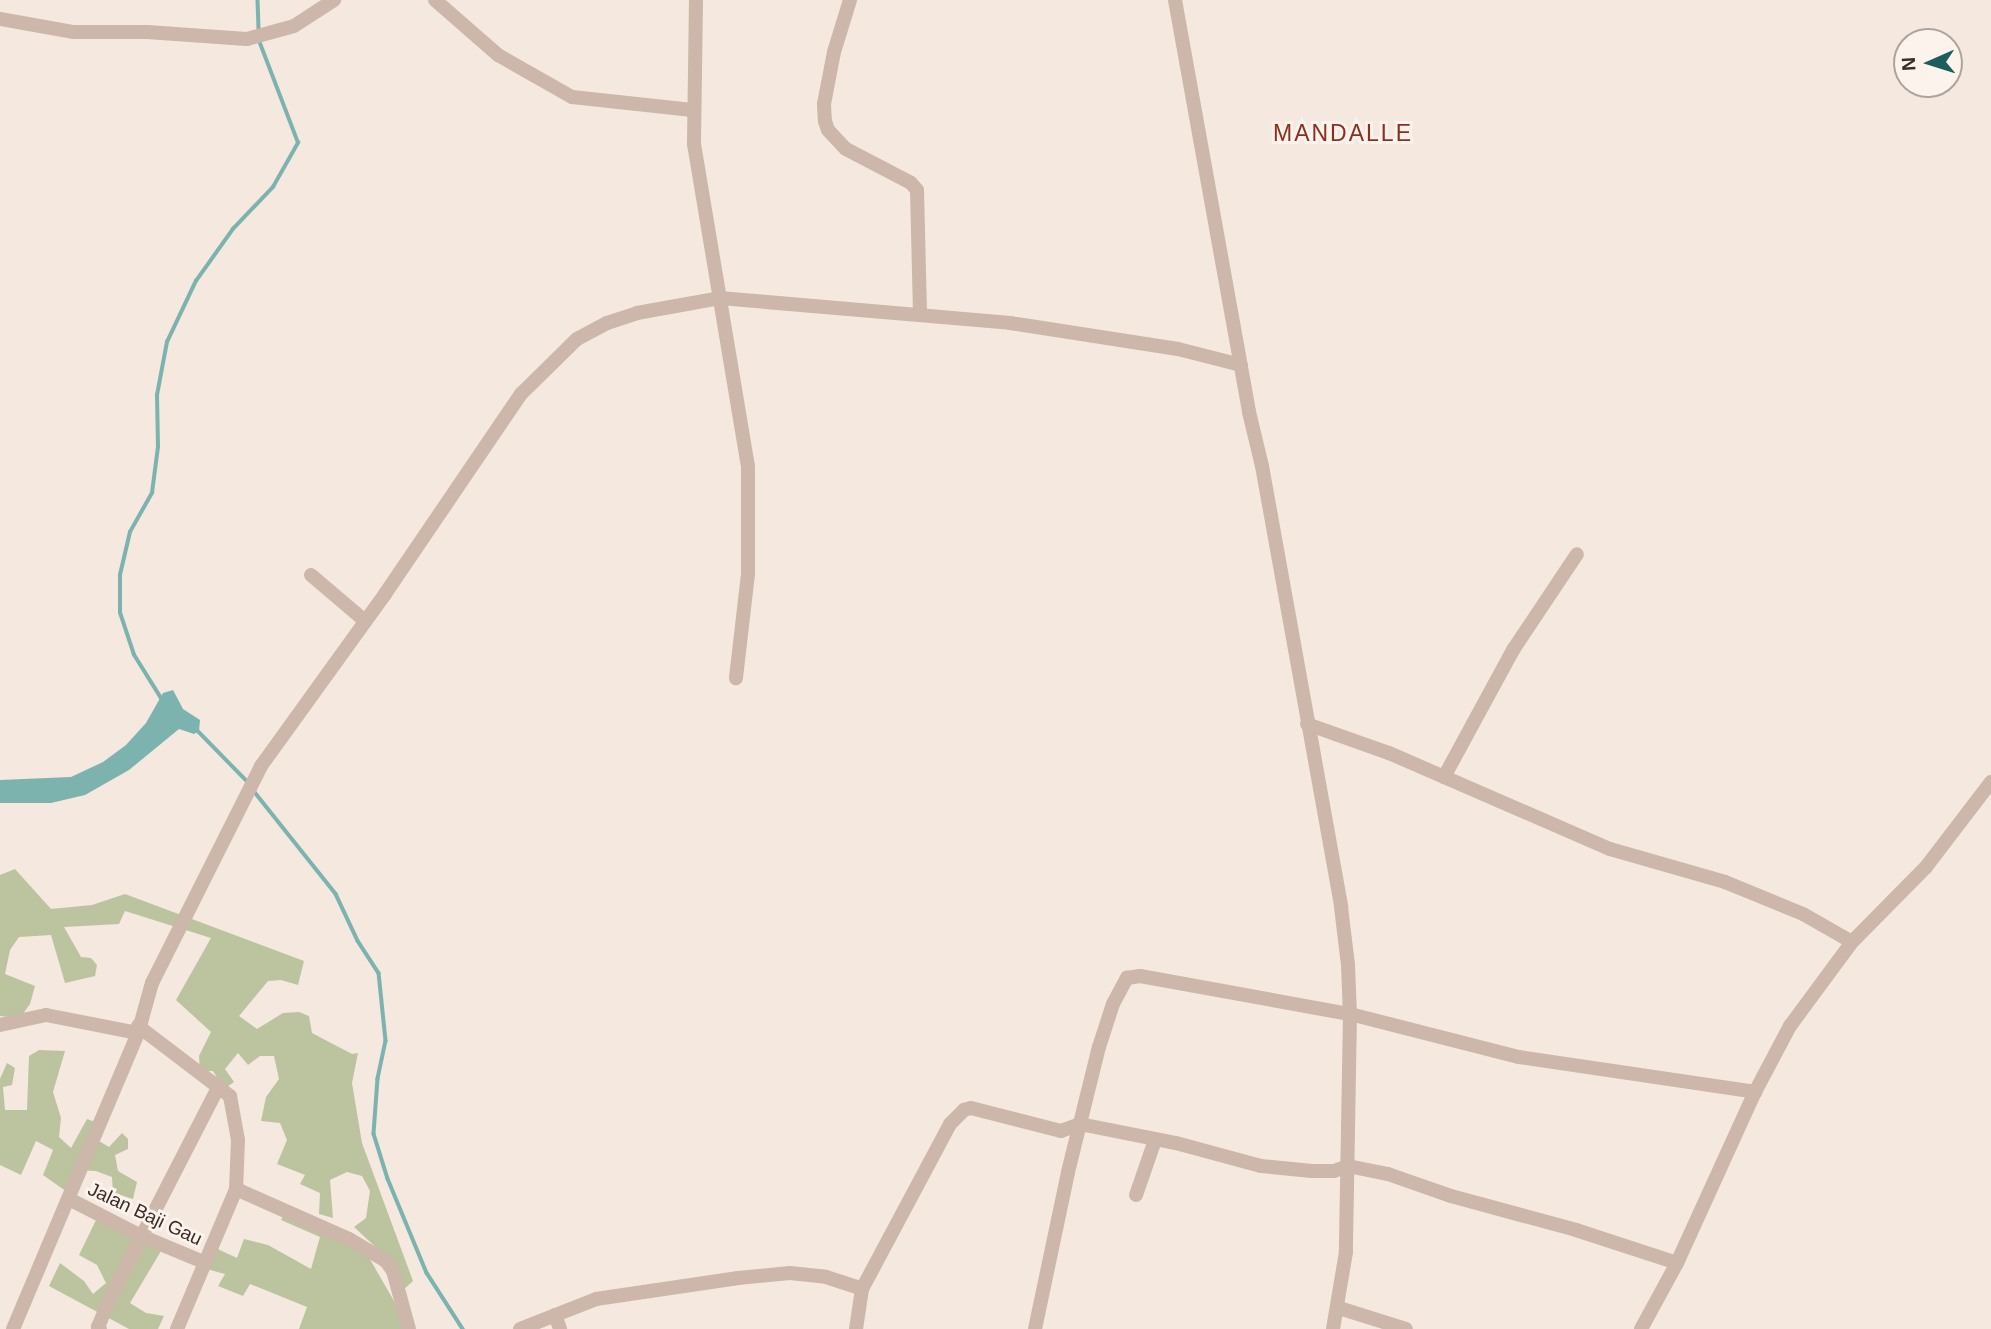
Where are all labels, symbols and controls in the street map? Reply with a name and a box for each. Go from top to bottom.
north arrow [1893,28,1963,98]
text: N [1898,57,1919,71]
district label: MANDALLE [1274,119,1412,147]
street label: Jalan Baji Gau [84,1178,206,1250]

